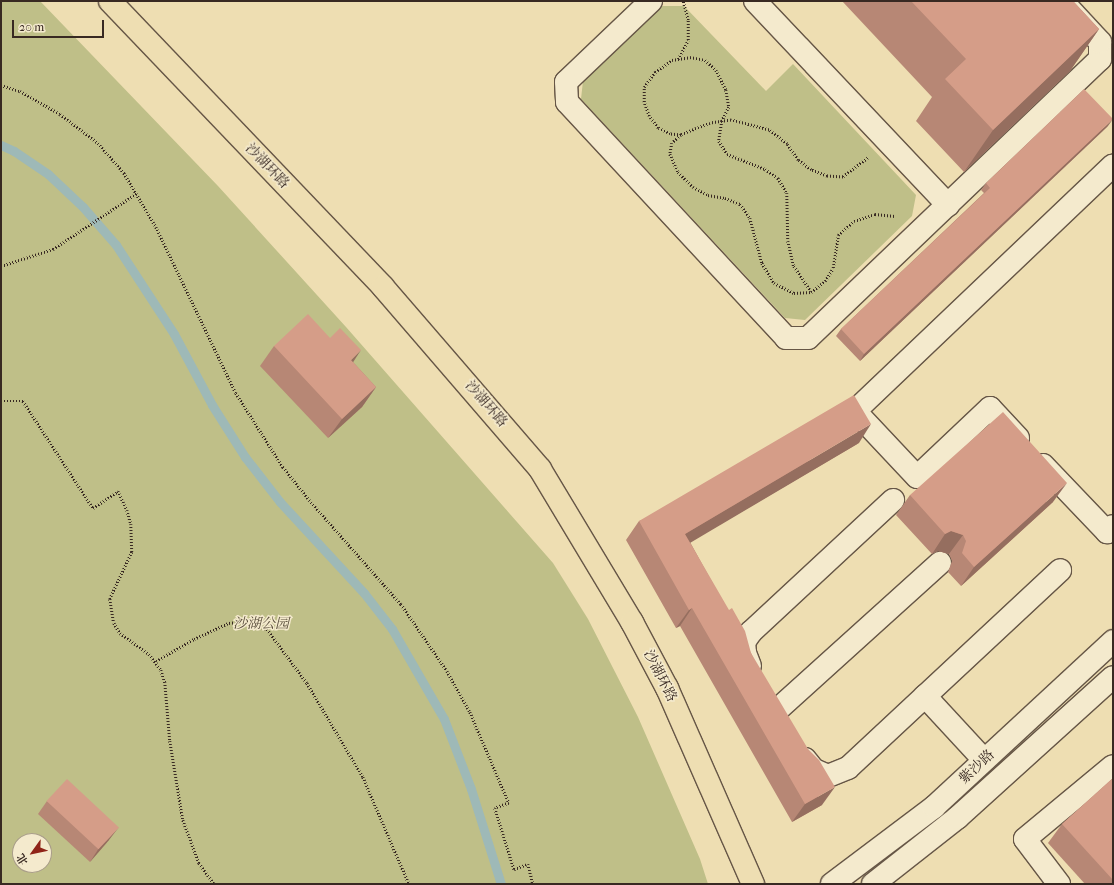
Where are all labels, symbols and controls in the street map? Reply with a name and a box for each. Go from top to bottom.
scale bar [14,12,106,38]
text: 20 m [19,20,44,34]
street label: 沙湖环路 [242,140,292,192]
street label: 沙湖环路 [461,377,511,431]
park label: 沙湖公园 [233,616,289,632]
street label: 沙湖环路 [640,647,680,705]
street label: 紫沙路 [956,747,998,787]
north arrow [12,833,52,873]
text: 北 [14,851,31,867]

